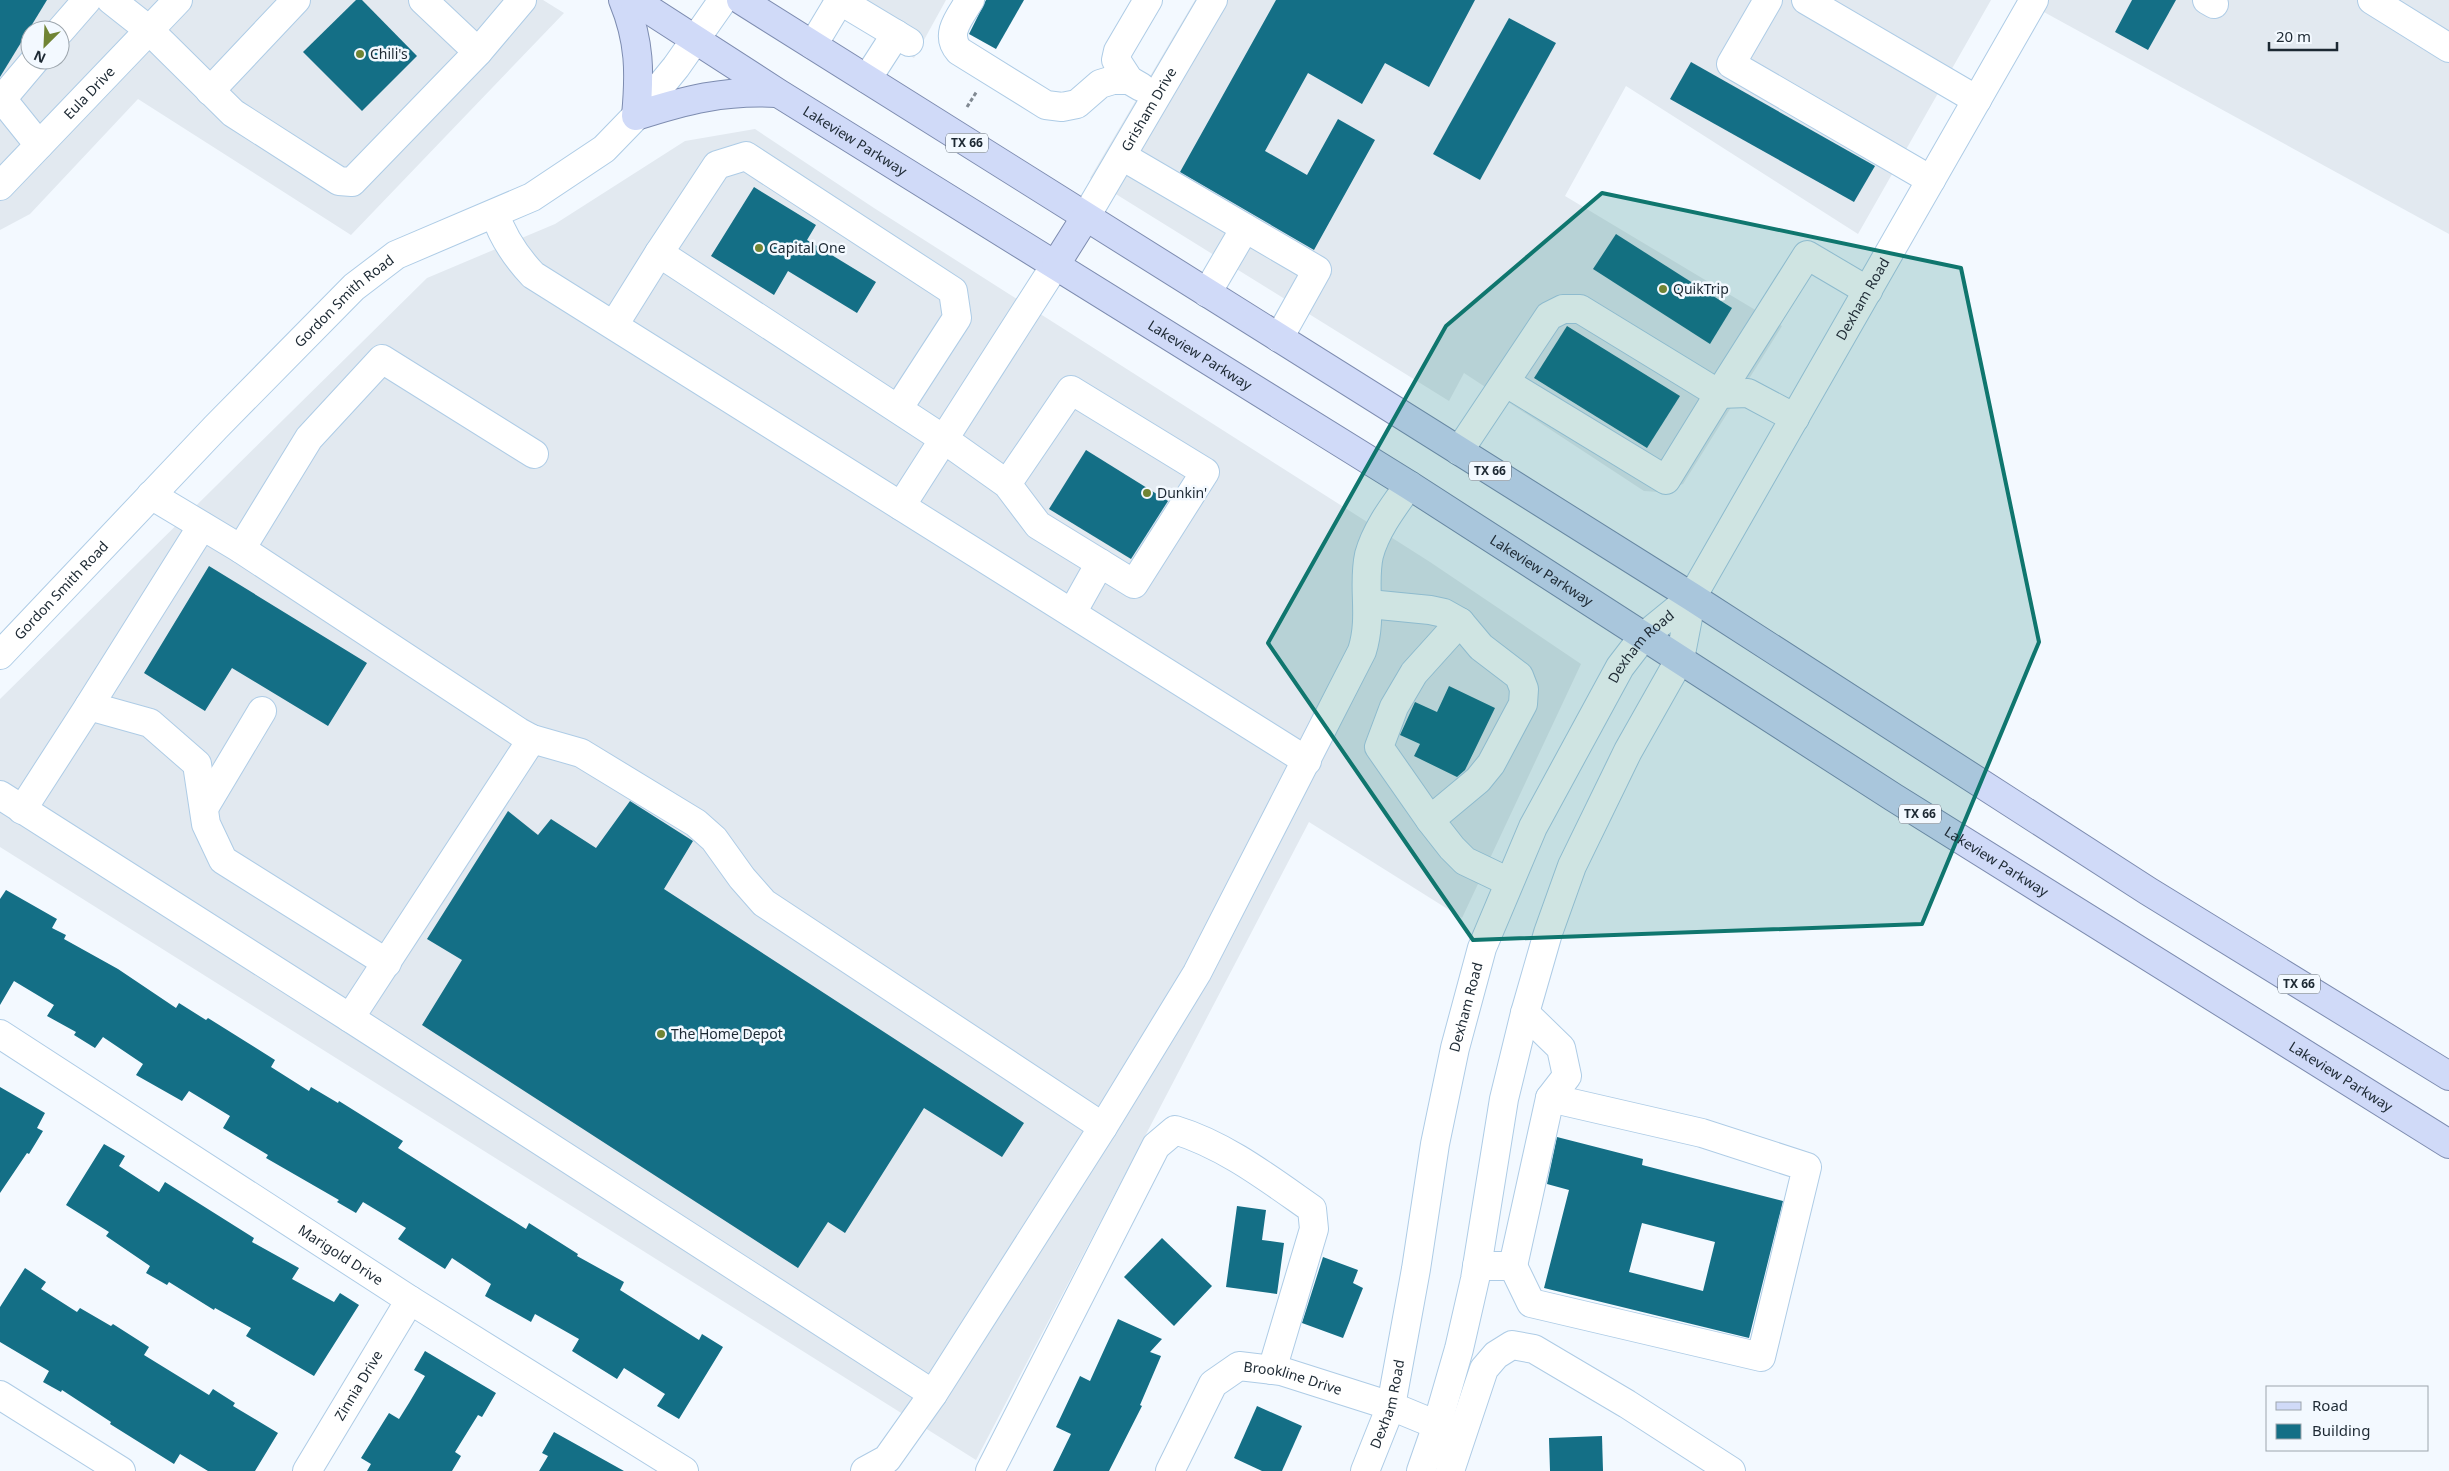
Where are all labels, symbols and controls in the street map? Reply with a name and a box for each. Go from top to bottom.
north arrow [20,20,70,70]
scale bar [2269,20,2336,52]
text: 20 m [2276,26,2311,46]
place label: Chili's [370,44,408,63]
text: N [30,46,49,68]
marker: Chili's [354,48,366,60]
street label: Eula Drive [59,62,119,123]
street label: Grisham Drive [1116,64,1180,155]
street label: Lakeview Parkway [800,101,911,180]
road number: TX 66 [946,134,988,152]
place label: Capital One [769,238,846,257]
marker: Capital One [753,242,765,254]
street label: Gordon Smith Road [290,250,398,351]
street label: Dexham Road [1831,254,1893,344]
place label: QuikTrip [1673,279,1729,298]
marker: QuikTrip [1657,283,1669,295]
street label: Lakeview Parkway [1145,315,1256,395]
road number: TX 66 [1469,462,1511,481]
place label: Dunkin' [1157,483,1207,502]
marker: Dunkin' [1141,487,1153,499]
street label: Lakeview Parkway [1487,530,1598,611]
street label: Gordon Smith Road [10,537,112,643]
street label: Dexham Road [1603,606,1678,686]
road number: TX 66 [1899,804,1941,824]
street label: Lakeview Parkway [1941,822,2053,901]
street label: Dexham Road [1444,960,1487,1054]
road number: TX 66 [2278,974,2320,994]
place label: The Home Depot [671,1024,783,1043]
marker: The Home Depot [655,1028,667,1040]
street label: Lakeview Parkway [2286,1037,2397,1116]
street label: Marigold Drive [295,1220,387,1289]
street label: Zinnia Drive [330,1346,387,1424]
street label: Brookline Drive [1243,1357,1345,1399]
street label: Dexham Road [1365,1358,1408,1451]
legend [2266,1386,2429,1451]
text: Road [2312,1395,2348,1415]
text: Building [2312,1420,2370,1440]

